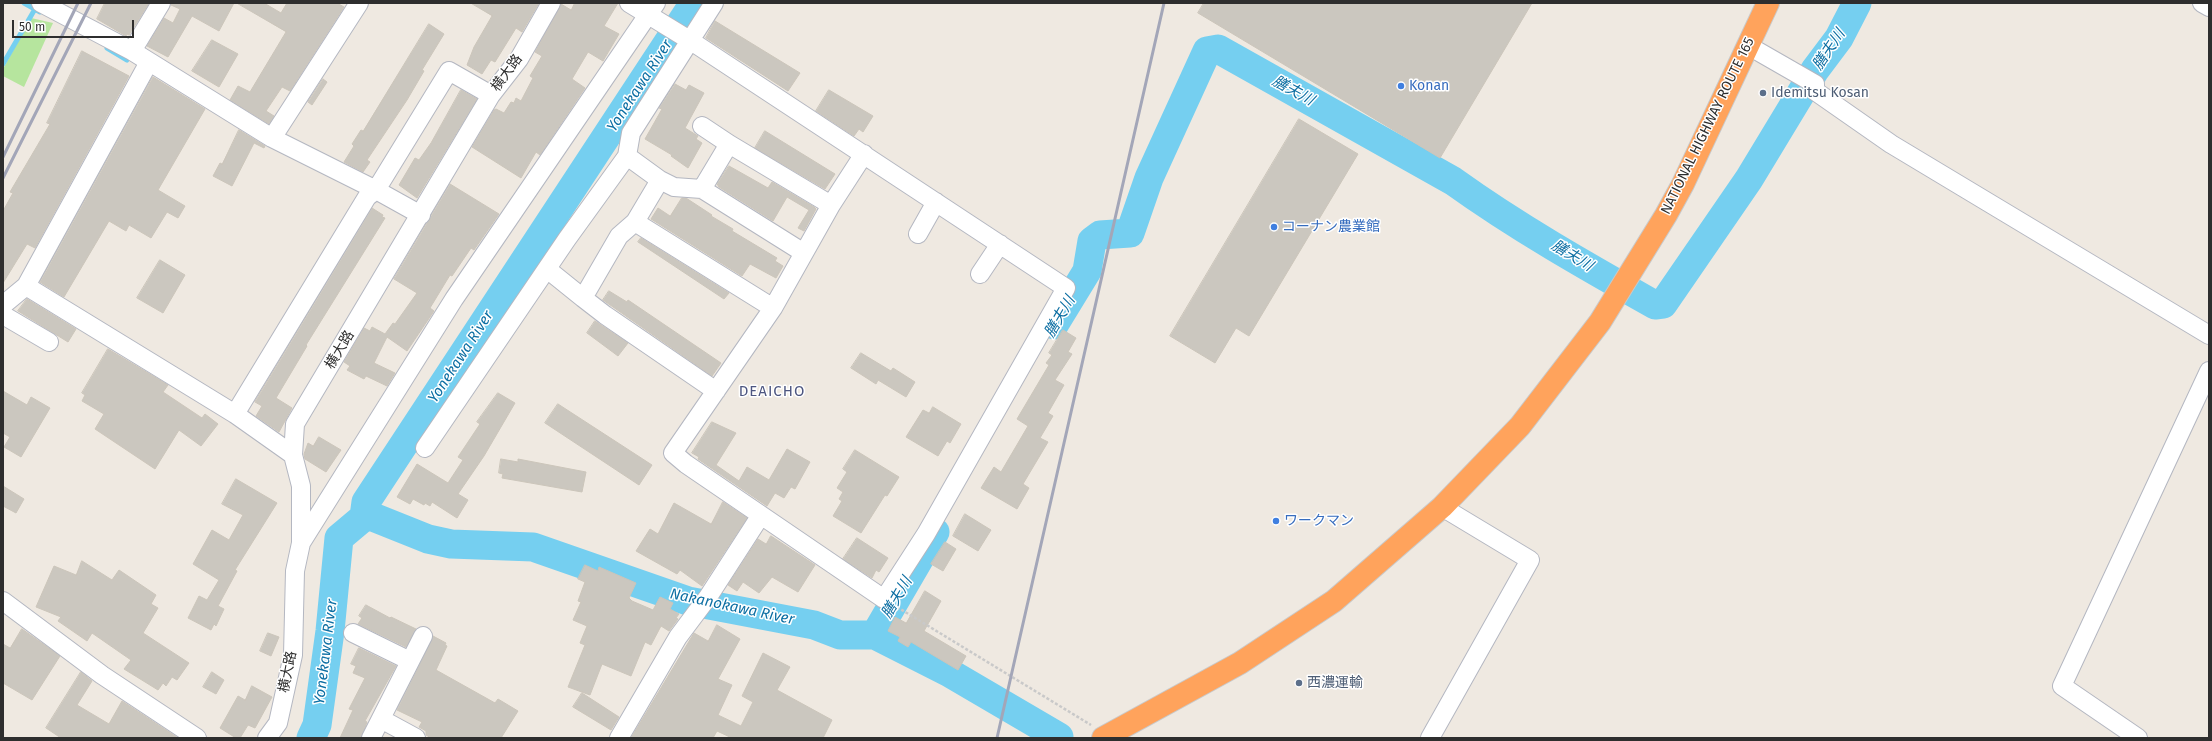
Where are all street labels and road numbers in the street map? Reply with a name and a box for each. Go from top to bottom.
street label: NATIONAL HIGHWAY ROUTE 165 [1658,35,1758,217]
street label: 横大路 [488,51,526,95]
street label: 横大路 [322,328,358,372]
street label: 横大路 [276,650,300,694]

